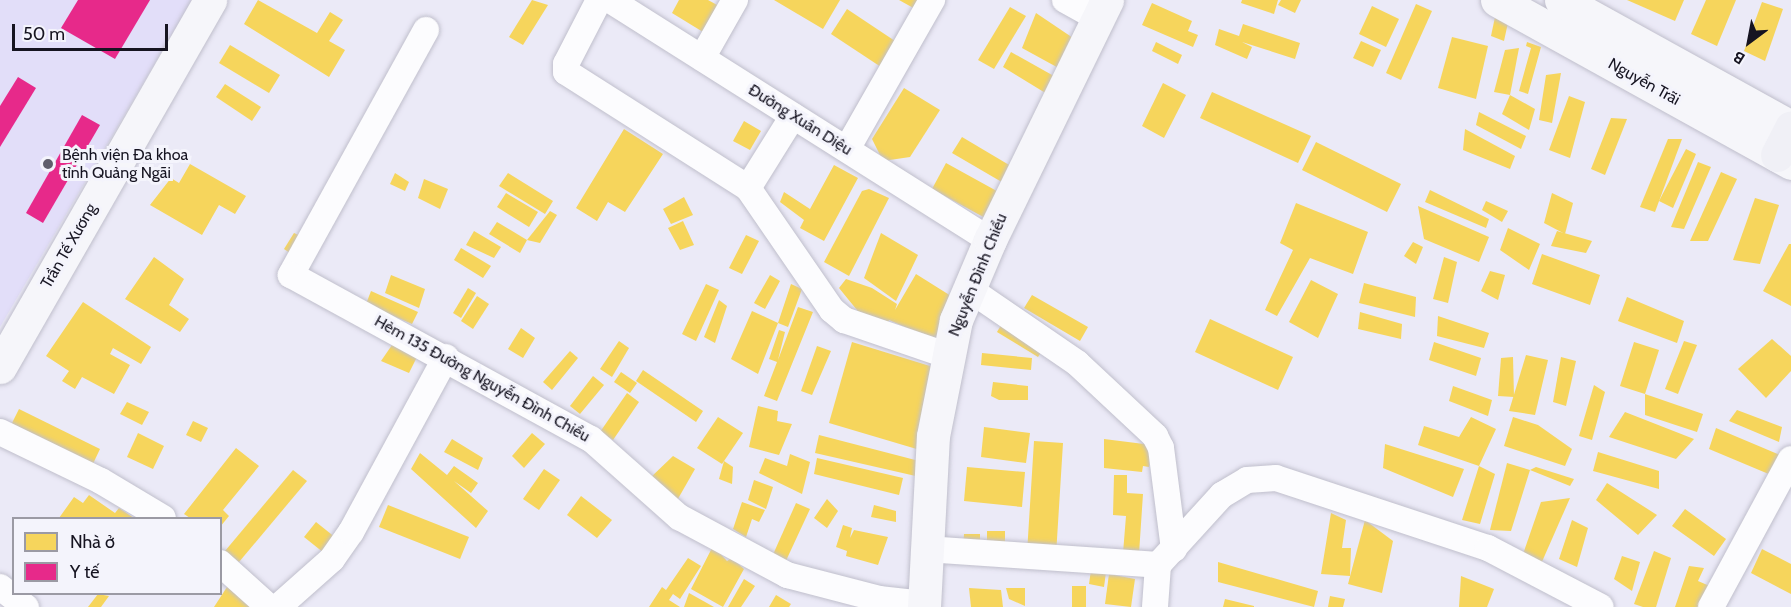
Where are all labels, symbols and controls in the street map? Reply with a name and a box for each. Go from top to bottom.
scale bar [15,12,171,50]
north arrow [1719,12,1779,72]
text: 50 m [23,23,65,45]
text: B [1730,47,1748,68]
street label: Nguyễn Trãi [1605,54,1683,110]
street label: Đường Xuân Diệu [745,80,855,160]
place label: Bệnh viện Đa khoa tỉnh Quảng Ngãi [62,145,188,183]
marker: Bệnh viện Đa khoa tỉnh Quảng Ngãi [39,155,57,173]
street label: Trần Tế Xương [37,200,101,292]
street label: Nguyễn Đình Chiểu [945,211,1011,339]
street label: Hẻm 135 Đường Nguyễn Đình Chiểu [371,312,593,446]
legend [12,517,222,595]
text: Nhà ở [70,531,115,553]
text: Y tế [70,561,99,583]

